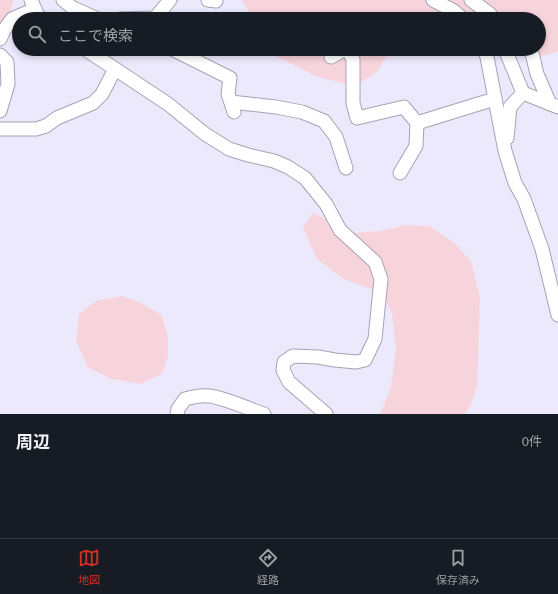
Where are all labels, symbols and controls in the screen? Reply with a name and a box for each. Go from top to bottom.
search box [12,12,546,56]
icon: search [26,23,48,45]
text: ここで検索 [58,27,133,45]
text: 周辺 [16,432,50,452]
text: 0件 [522,434,542,449]
tab: 地図 [78,547,100,587]
tab: 経路 [257,547,279,587]
tab: 保存済み [436,547,480,587]

